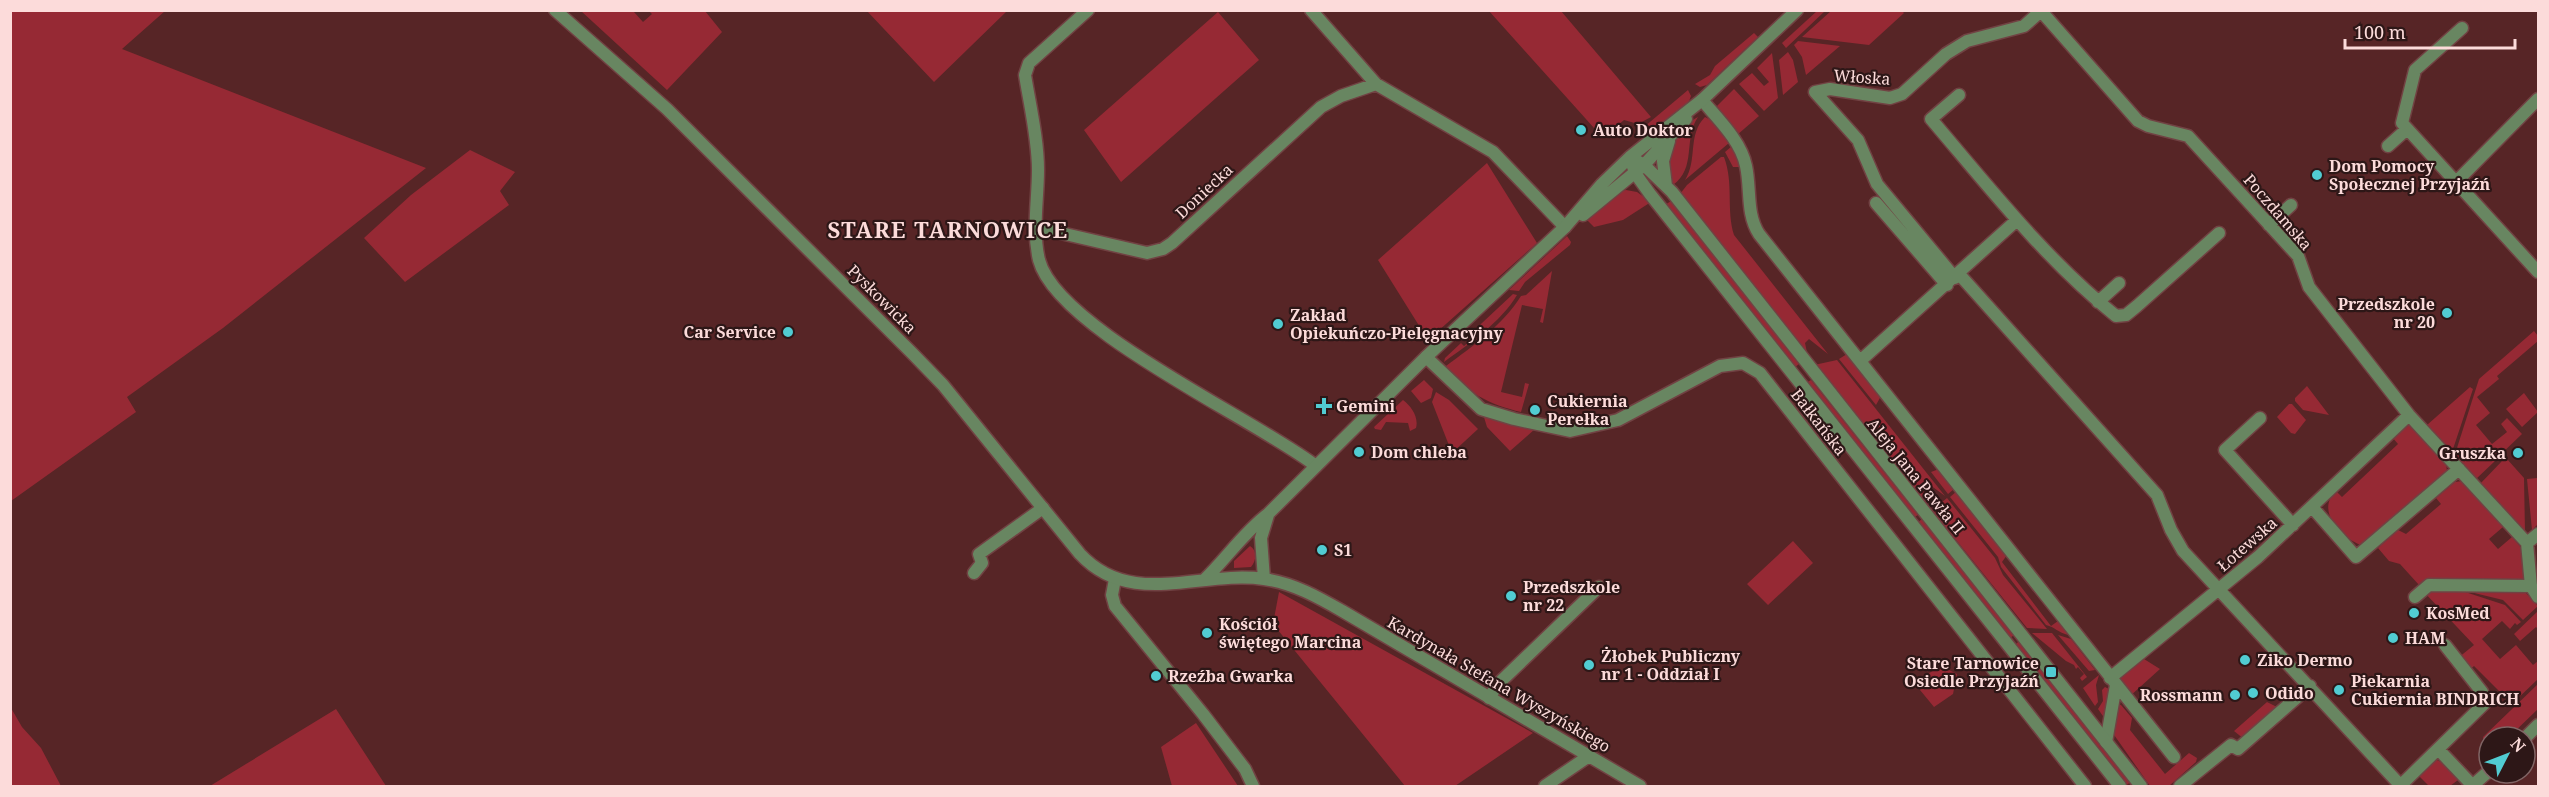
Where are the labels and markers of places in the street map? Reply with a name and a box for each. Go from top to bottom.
place label: Auto Doktor [1593,119,1693,141]
marker: Auto Doktor [1574,123,1588,137]
place label: Dom Pomocy Społecznej Przyjaźń [2329,155,2490,195]
marker: Dom Pomocy Społecznej Przyjaźń [2310,168,2324,182]
place label: Przedszkole nr 20 [2338,293,2435,333]
place label: Zakład Opiekuńczo-Pielęgnacyjny [1290,304,1503,344]
marker: Przedszkole nr 20 [2440,306,2454,320]
marker: Zakład Opiekuńczo-Pielęgnacyjny [1271,317,1285,331]
place label: Car Service [683,321,776,343]
marker: Car Service [781,325,795,339]
place label: Cukiernia Perełka [1547,390,1628,430]
place label: Gemini [1336,395,1396,417]
marker: Gemini [1317,399,1331,413]
marker: Cukiernia Perełka [1528,403,1542,417]
place label: Dom chleba [1371,441,1467,463]
place label: Gruszka [2439,442,2506,464]
marker: Dom chleba [1352,445,1366,459]
marker: Gruszka [2511,446,2525,460]
place label: S1 [1334,539,1352,561]
marker: S1 [1315,543,1329,557]
place label: Przedszkole nr 22 [1523,576,1620,616]
marker: Przedszkole nr 22 [1504,589,1518,603]
place label: KosMed [2426,602,2490,624]
marker: KosMed [2407,606,2421,620]
place label: Kościół świętego Marcina [1219,613,1362,653]
marker: Kościół świętego Marcina [1200,626,1214,640]
place label: HAM [2405,627,2445,649]
marker: HAM [2386,631,2400,645]
place label: Żłobek Publiczny nr 1 - Oddział I [1601,645,1741,685]
place label: Ziko Dermo [2257,649,2353,671]
place label: Stare Tarnowice Osiedle Przyjaźń [1904,652,2039,692]
marker: Ziko Dermo [2238,653,2252,667]
marker: Żłobek Publiczny nr 1 - Oddział I [1582,658,1596,672]
place label: Rzeźba Gwarka [1168,665,1294,687]
marker: Stare Tarnowice Osiedle Przyjaźń [2044,665,2058,679]
marker: Rzeźba Gwarka [1149,669,1163,683]
place label: Piekarnia Cukiernia BINDRICH [2351,670,2519,710]
place label: Odido [2265,682,2314,704]
marker: Piekarnia Cukiernia BINDRICH [2332,683,2346,697]
place label: Rossmann [2140,684,2223,706]
marker: Odido [2246,686,2260,700]
marker: Rossmann [2228,688,2242,702]

